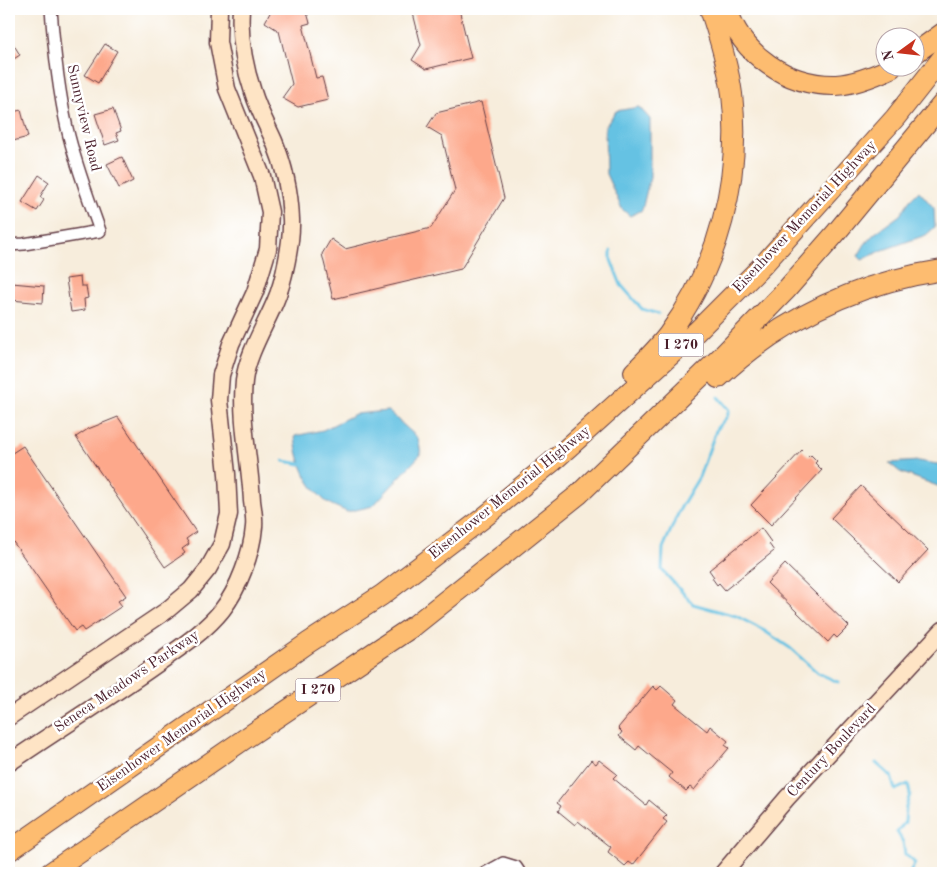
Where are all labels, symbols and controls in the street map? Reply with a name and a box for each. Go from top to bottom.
north arrow [874,28,924,78]
text: N [880,48,897,62]
street label: Sunnyview Road [63,63,103,173]
street label: Eisenhower Memorial Highway [730,138,880,296]
road number: I 270 [658,334,704,356]
street label: Eisenhower Memorial Highway [427,423,593,563]
street label: Seneca Meadows Parkway [52,628,202,736]
street label: Eisenhower Memorial Highway [95,667,269,795]
road number: I 270 [296,678,340,702]
street label: Century Boulevard [785,701,879,801]

